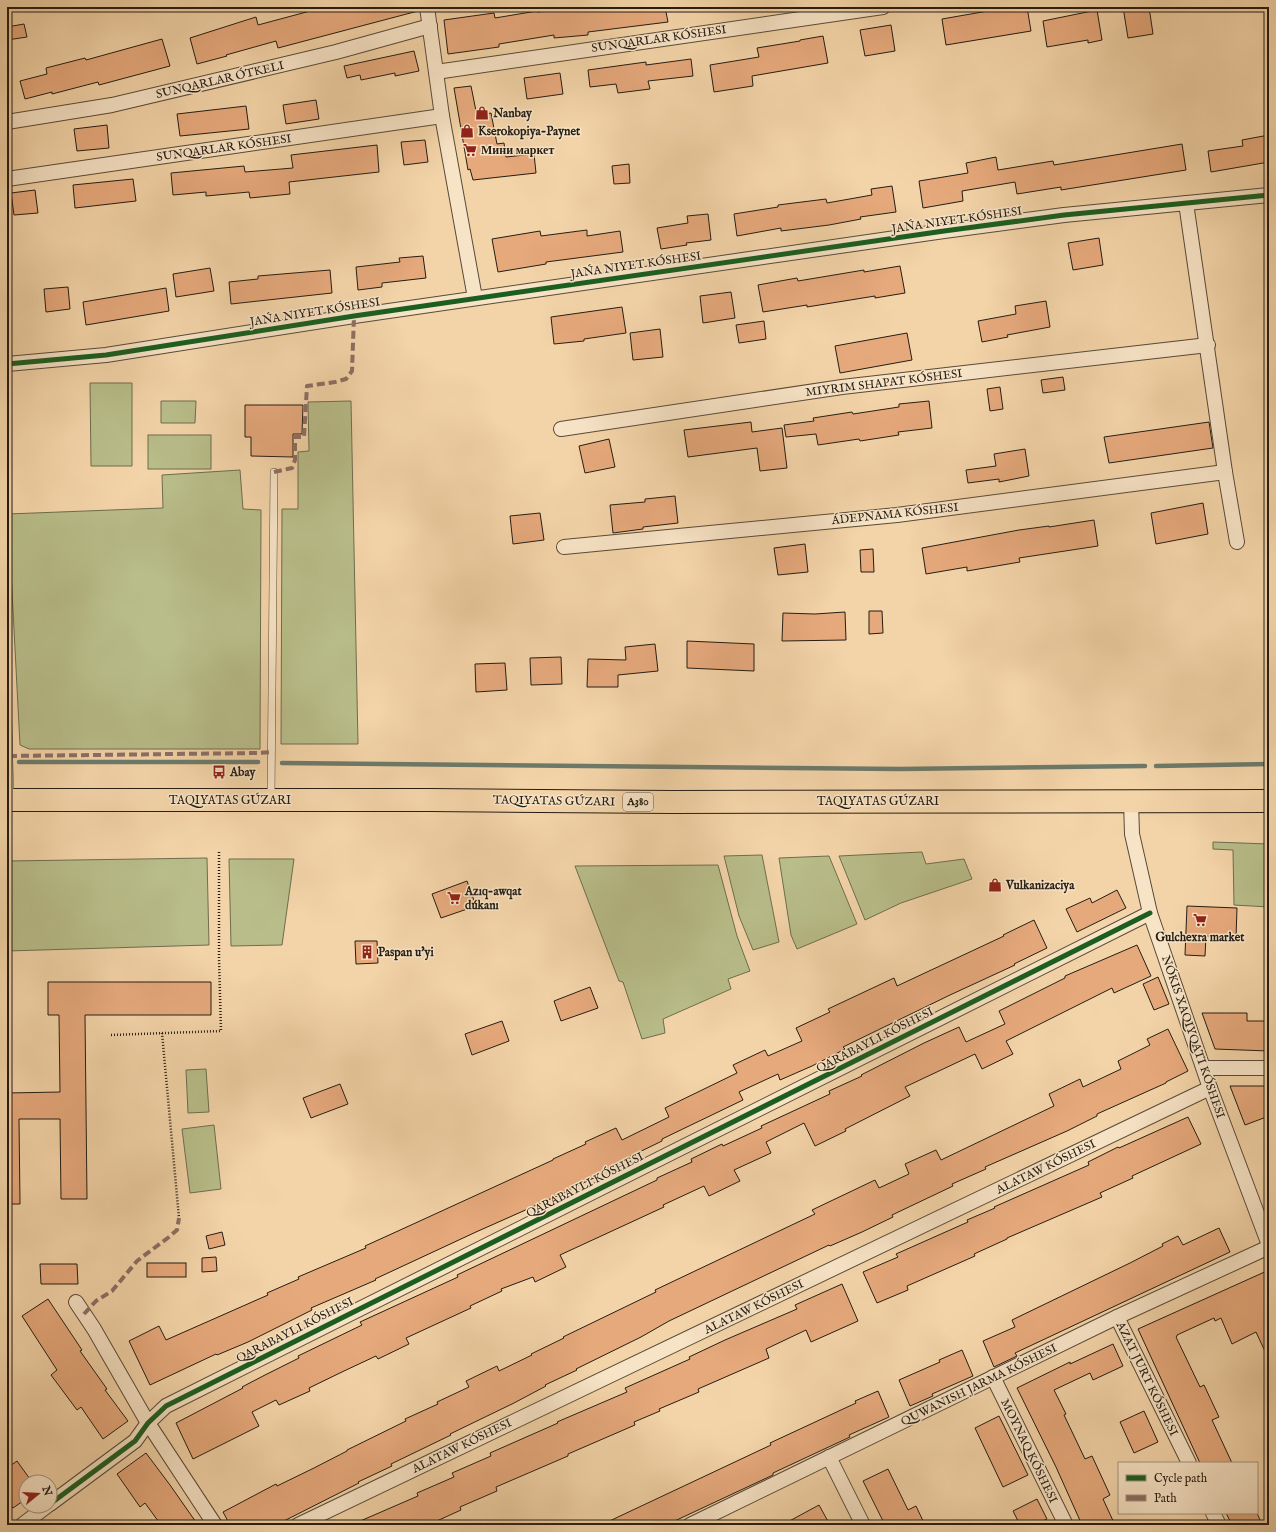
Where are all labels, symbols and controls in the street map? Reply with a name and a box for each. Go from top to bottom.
street label: SUNQARLAR KÓSHESI [590,21,727,56]
street label: SUNQARLAR ÓTKELI [154,57,285,102]
shop icon: Nanbay [474,105,490,121]
place label: Nanbay [492,106,533,122]
shop icon: Kserokopiya-Paynet [459,123,475,139]
place label: Kserokopiya-Paynet [478,124,581,140]
street label: SUNQARLAR KÓSHESI [155,130,292,165]
supermarket icon: Мини маркет [462,142,478,158]
place label: Мини маркет [481,143,554,158]
street label: JAŃA NIYET KÓSHESI [889,202,1023,238]
street label: JAŃA NIYET KÓSHESI [568,247,702,283]
street label: JAŃA NIYET KÓSHESI [247,293,381,331]
street label: MIYRIM SHAPAT KÓSHESI [805,365,963,400]
street label: ÁDEPNAMA KÓSHESI [830,499,959,528]
bus stop icon: Abay [211,764,227,780]
place label: Abay [229,765,257,781]
street label: TAQIYATAS GÚZARI [493,791,615,810]
street label: TAQIYATAS GÚZARI [169,792,291,808]
road number: A380 [623,793,653,811]
street label: TAQIYATAS GÚZARI [817,793,939,809]
shop icon: Vulkanizaciya [987,877,1003,893]
place label: Vulkanizaciya [1005,878,1075,894]
place label: Azıq-awqat dúkanı [464,884,522,913]
supermarket icon: Azıq-awqat dúkanı [446,890,462,906]
supermarket icon: Gulchexra market [1192,912,1208,928]
place label: Gulchexra market [1156,930,1245,945]
building icon: Paspan u'yi [359,944,375,960]
place label: Paspan u'yi [378,945,434,961]
street label: NÓKIS XAQIYQATI KÓSHESI [1158,953,1229,1121]
street label: QARABAYLI KÓSHESI [813,1003,936,1076]
street label: ALATAW KÓSHESI [992,1135,1098,1198]
street label: QARABAYLI KÓSHESI [523,1148,646,1221]
street label: ALATAW KÓSHESI [700,1275,806,1338]
street label: QARABAYLI KÓSHESI [233,1293,356,1366]
street label: AZAT JURT KÓSHESI [1111,1318,1182,1439]
street label: QUWANISH JARMA KÓSHESI [898,1340,1060,1430]
street label: MOYNAQ KÓSHESI [997,1396,1062,1506]
street label: ALATAW KÓSHESI [408,1414,514,1477]
legend [1118,1462,1258,1514]
text: Cycle path [1154,1471,1208,1487]
north arrow [18,1474,58,1514]
text: N [38,1484,55,1498]
text: Path [1154,1491,1177,1506]

